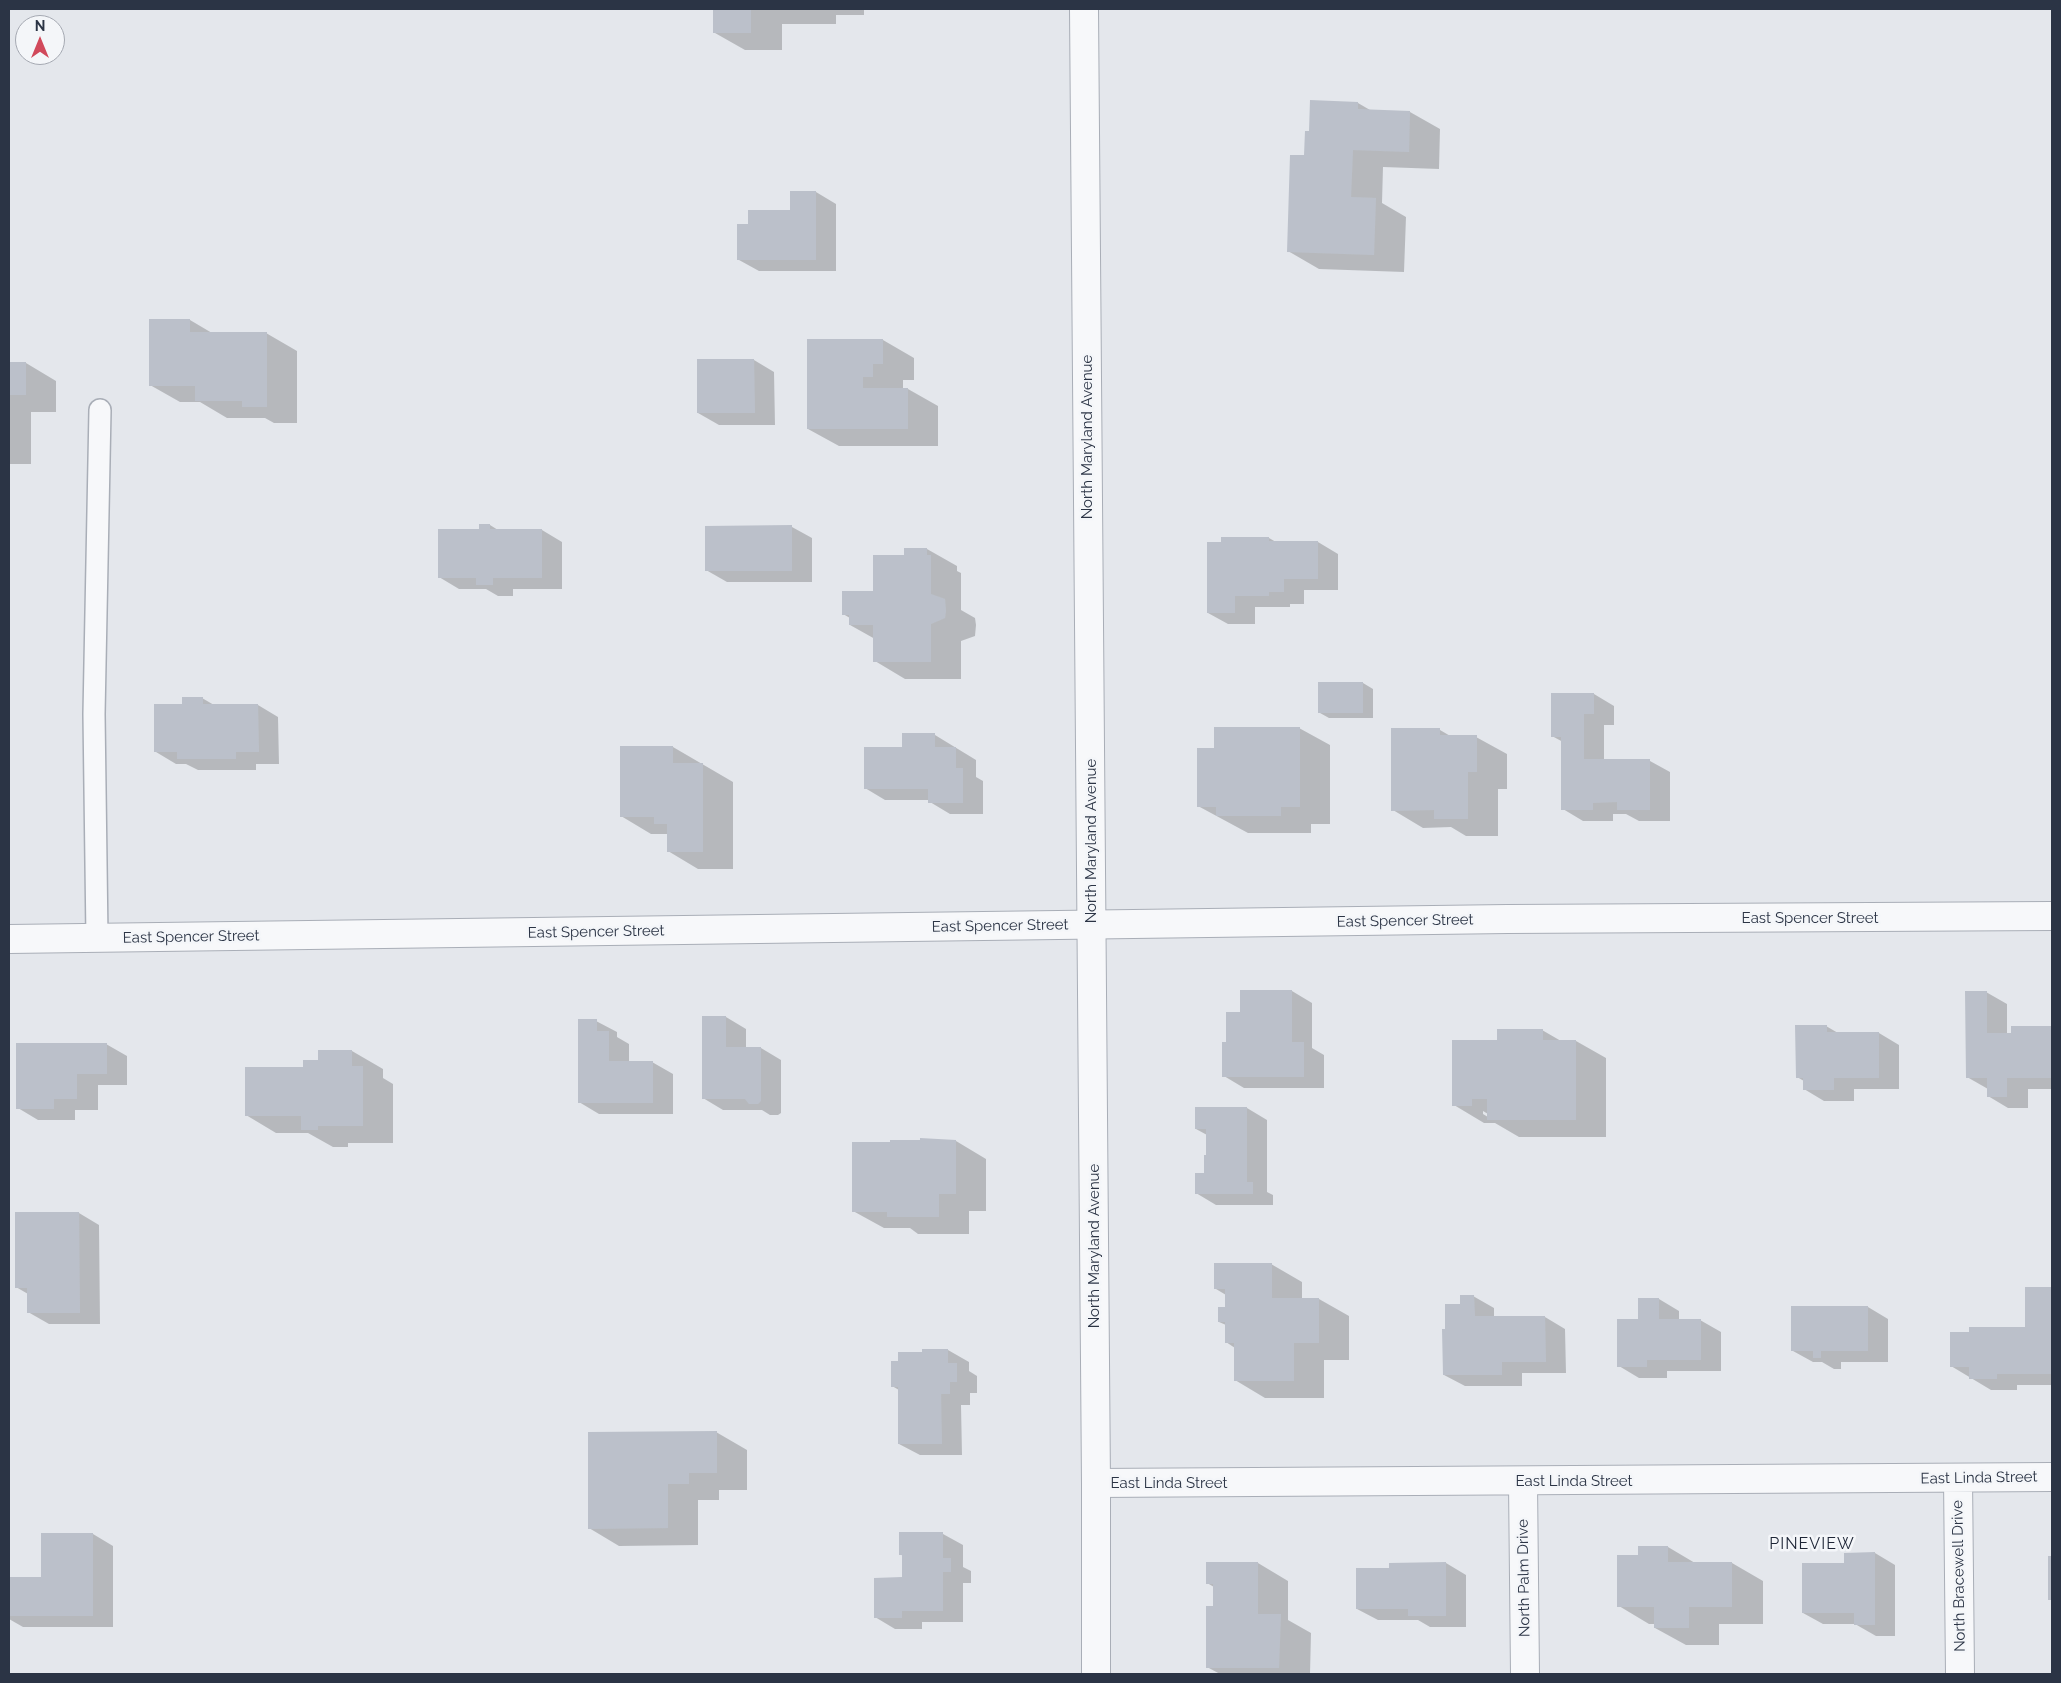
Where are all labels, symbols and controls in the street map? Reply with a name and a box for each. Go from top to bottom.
north arrow [15,15,65,65]
text: N [35,18,45,34]
street label: North Maryland Avenue [1078,355,1096,519]
street label: North Maryland Avenue [1082,759,1100,923]
street label: East Spencer Street [1742,909,1878,927]
street label: East Spencer Street [1336,911,1474,931]
street label: East Spencer Street [931,916,1069,936]
street label: East Spencer Street [527,922,665,942]
street label: East Spencer Street [122,927,260,947]
street label: North Maryland Avenue [1085,1164,1103,1328]
street label: East Linda Street [1920,1468,2038,1488]
street label: East Linda Street [1515,1472,1633,1490]
street label: East Linda Street [1110,1474,1228,1492]
street label: North Bracewell Drive [1949,1500,1969,1652]
street label: North Palm Drive [1514,1519,1534,1637]
district label: PINEVIEW [1768,1534,1856,1554]

